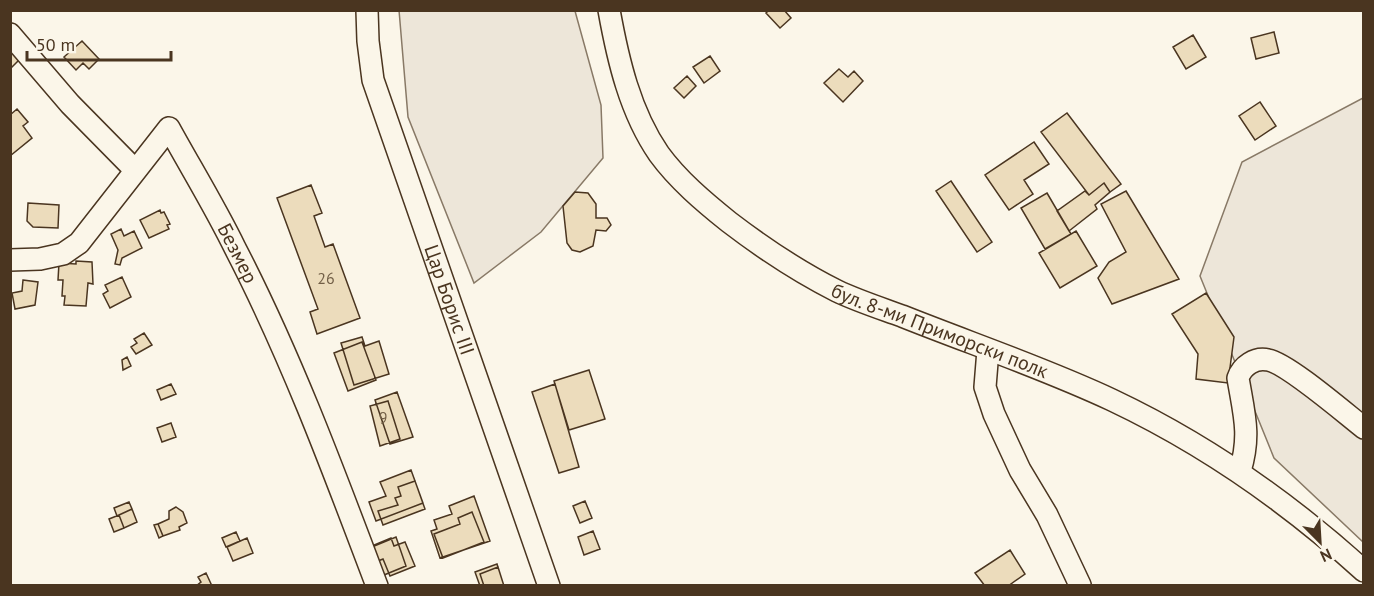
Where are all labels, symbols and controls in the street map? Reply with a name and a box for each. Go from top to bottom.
scale bar [27,24,171,62]
text: 50 m [36,33,75,56]
street label: Безмер [212,219,264,288]
street label: Цар Борис III [418,241,481,358]
house number: 26 [317,268,335,288]
street label: бул. 8-ми Приморски полк [827,277,1052,384]
house number: 9 [379,407,387,427]
north arrow [1290,512,1350,572]
text: N [1317,544,1335,567]

